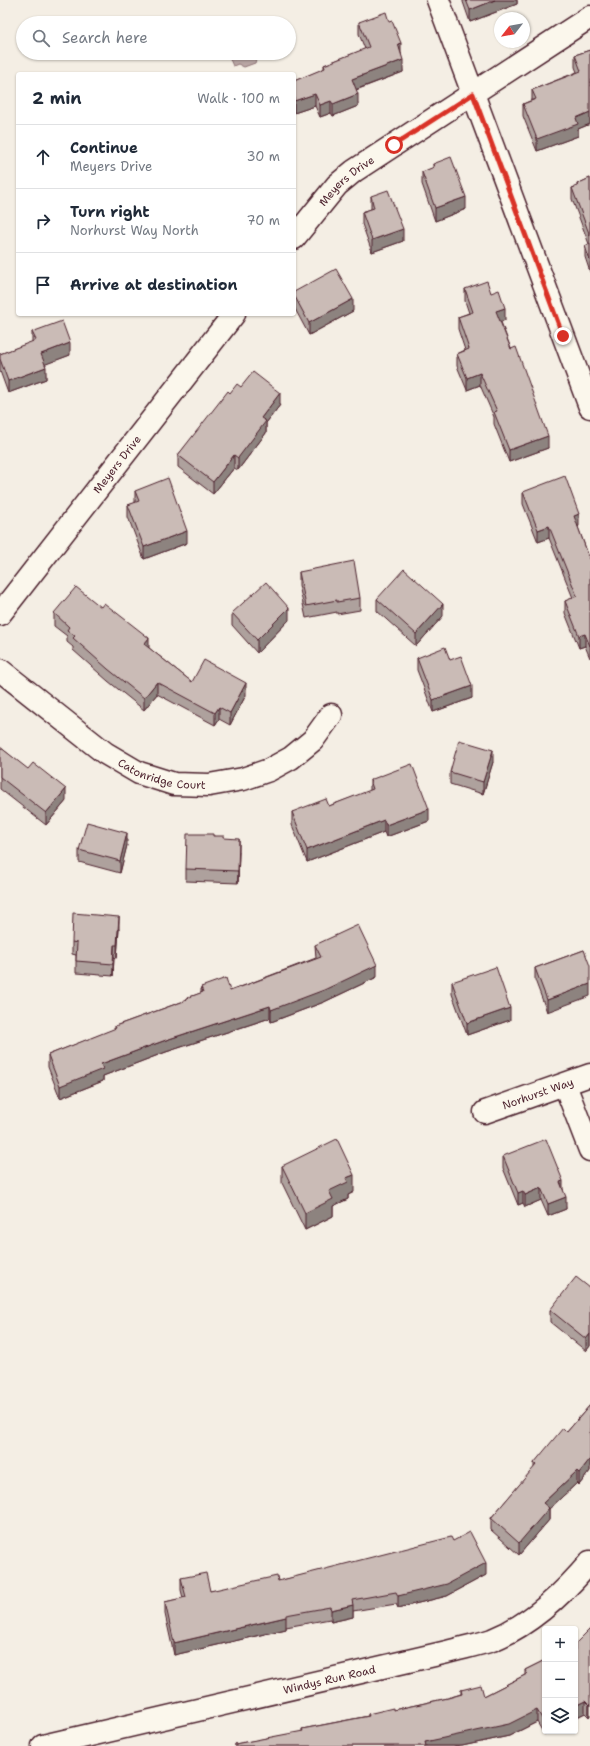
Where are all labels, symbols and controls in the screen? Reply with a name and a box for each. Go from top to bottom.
north arrow [494,12,530,48]
search box [16,16,296,60]
icon: search [30,27,52,49]
text: Search here [62,28,148,48]
text: 2 min [32,87,82,109]
text: Walk · 100 m [197,90,280,107]
route start [385,136,403,154]
text: Continue [70,138,138,158]
icon: ahead [32,146,54,168]
text: 30 m [246,148,280,165]
street label: Meyers Drive [316,153,377,210]
text: Meyers Drive [70,158,152,175]
text: Turn right [70,202,150,222]
icon: right [32,210,54,232]
text: 70 m [246,212,280,229]
text: Norhurst Way North [70,222,199,239]
icon: arrive [32,274,54,296]
text: Arrive at destination [70,275,238,295]
route end [554,327,572,345]
street label: Meyers Drive [90,432,145,497]
street label: Catonridge Court [115,755,206,793]
street label: Norhurst Way [500,1074,576,1113]
map controls [542,1626,578,1734]
button: + [542,1626,578,1662]
street label: Windys Run Road [282,1662,377,1698]
button: − [542,1662,578,1698]
button: layers [542,1698,578,1734]

